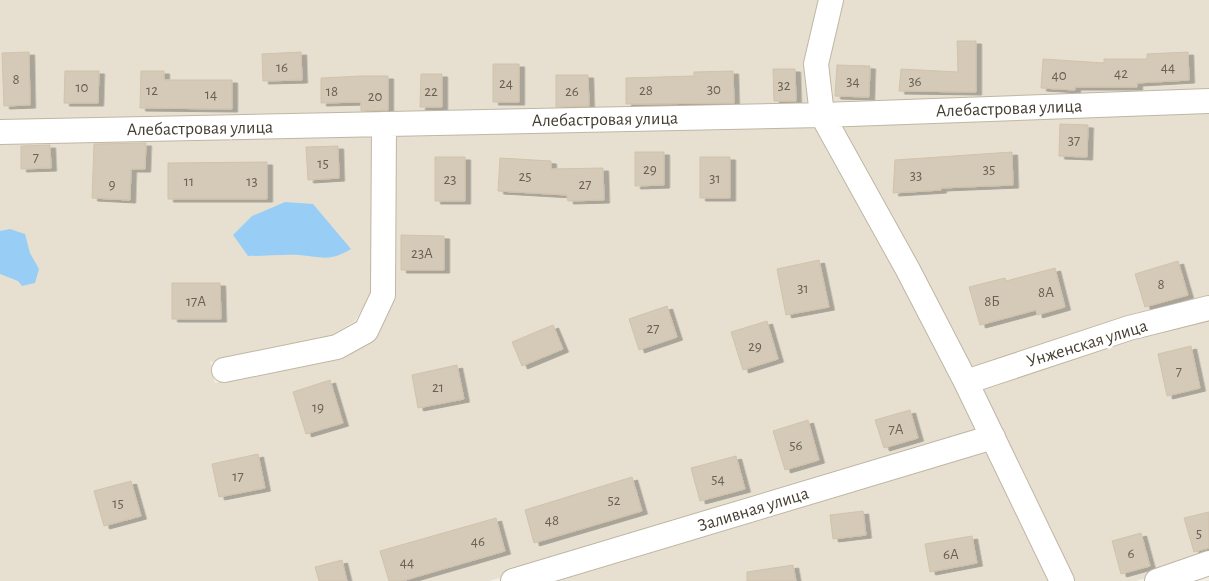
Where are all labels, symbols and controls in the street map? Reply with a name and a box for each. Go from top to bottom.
house number: 16 [276,60,288,75]
house number: 44 [1161,60,1175,75]
house number: 42 [1114,66,1128,81]
house number: 40 [1051,68,1067,83]
house number: 8 [12,72,20,87]
house number: 34 [846,74,860,89]
house number: 36 [908,74,922,89]
house number: 24 [499,76,513,91]
house number: 32 [777,78,791,93]
house number: 10 [75,80,89,95]
house number: 30 [707,82,721,97]
house number: 12 [146,83,158,98]
house number: 28 [639,83,653,98]
house number: 18 [326,84,338,99]
house number: 22 [424,84,438,99]
house number: 26 [565,84,579,99]
house number: 14 [205,87,217,102]
house number: 20 [368,89,382,104]
street label: Алебастровая улица [935,96,1083,121]
street label: Алебастровая улица [532,109,678,130]
street label: Алебастровая улица [127,118,273,139]
house number: 37 [1068,133,1080,148]
house number: 7 [33,150,39,165]
house number: 15 [317,156,329,171]
house number: 29 [643,162,657,177]
house number: 35 [983,162,995,177]
house number: 33 [910,168,922,183]
house number: 25 [518,169,532,184]
house number: 31 [709,171,721,186]
house number: 23 [443,172,457,187]
house number: 11 [184,174,194,189]
house number: 13 [246,174,258,189]
house number: 9 [108,177,116,192]
house number: 27 [578,177,592,192]
house number: 23А [411,246,433,261]
house number: 8 [1157,277,1165,292]
house number: 31 [797,281,809,296]
house number: 8А [1038,285,1054,300]
house number: 17А [186,294,206,309]
house number: 8Б [984,294,1000,309]
street label: Унженская улица [1025,317,1150,371]
house number: 27 [646,321,660,336]
house number: 29 [748,339,762,354]
house number: 7 [1176,364,1182,379]
house number: 21 [432,380,444,395]
house number: 19 [312,400,324,415]
house number: 7А [888,422,904,437]
house number: 56 [789,438,803,453]
house number: 17 [232,469,244,484]
house number: 54 [711,472,725,487]
street label: Заливная улица [696,485,811,535]
house number: 52 [607,493,621,508]
house number: 15 [112,496,124,511]
house number: 48 [545,513,559,528]
house number: 5 [1196,526,1202,541]
house number: 46 [471,534,485,549]
house number: 6 [1127,546,1135,561]
house number: 6А [943,547,959,562]
house number: 44 [400,555,414,570]

